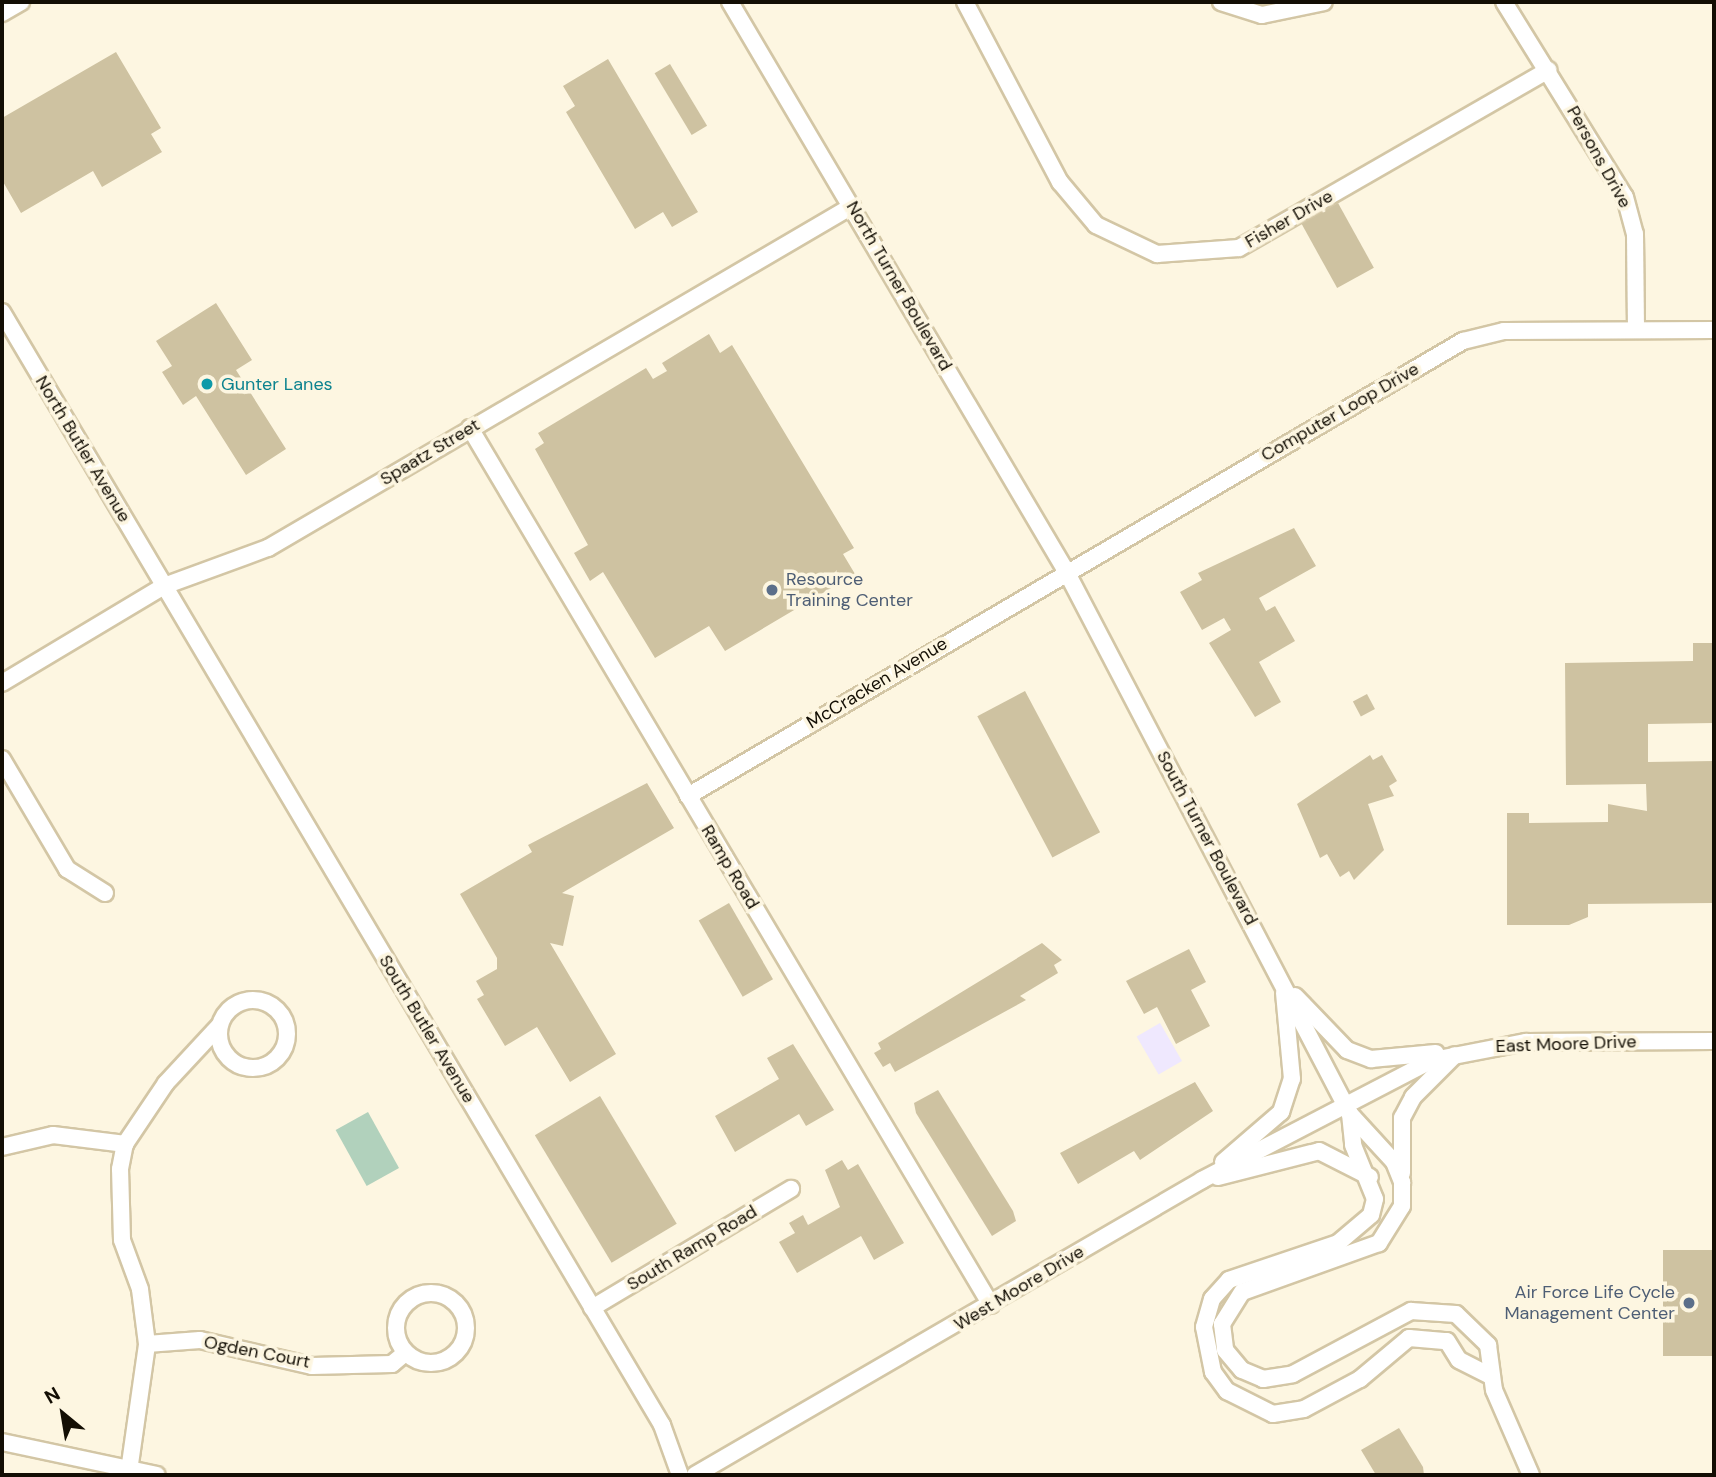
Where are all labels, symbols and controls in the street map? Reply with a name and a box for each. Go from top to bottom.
street label: Persons Drive [1562,102,1636,212]
street label: Fisher Drive [1241,185,1337,253]
street label: North Turner Boulevard [842,197,956,375]
street label: Computer Loop Drive [1257,358,1423,466]
street label: North Butler Avenue [31,372,135,526]
place label: Gunter Lanes [221,373,333,395]
marker: Gunter Lanes [199,376,215,392]
street label: Spaatz Street [376,414,484,490]
place label: Resource Training Center [786,569,913,612]
marker: Resource Training Center [764,582,780,598]
street label: McCracken Avenue [803,633,951,733]
street label: South Turner Boulevard [1152,747,1262,929]
street label: Ramp Road [696,821,764,913]
street label: South Butler Avenue [374,951,480,1107]
street label: East Moore Drive [1495,1031,1637,1057]
street label: South Ramp Road [623,1201,761,1295]
street label: West Moore Drive [950,1241,1088,1335]
place label: Air Force Life Cycle Management Center [1504,1282,1675,1324]
marker: Air Force Life Cycle Management Center [1681,1295,1697,1311]
street label: Ogden Court [202,1331,312,1373]
north arrow [28,1379,98,1449]
text: N [40,1381,64,1410]

